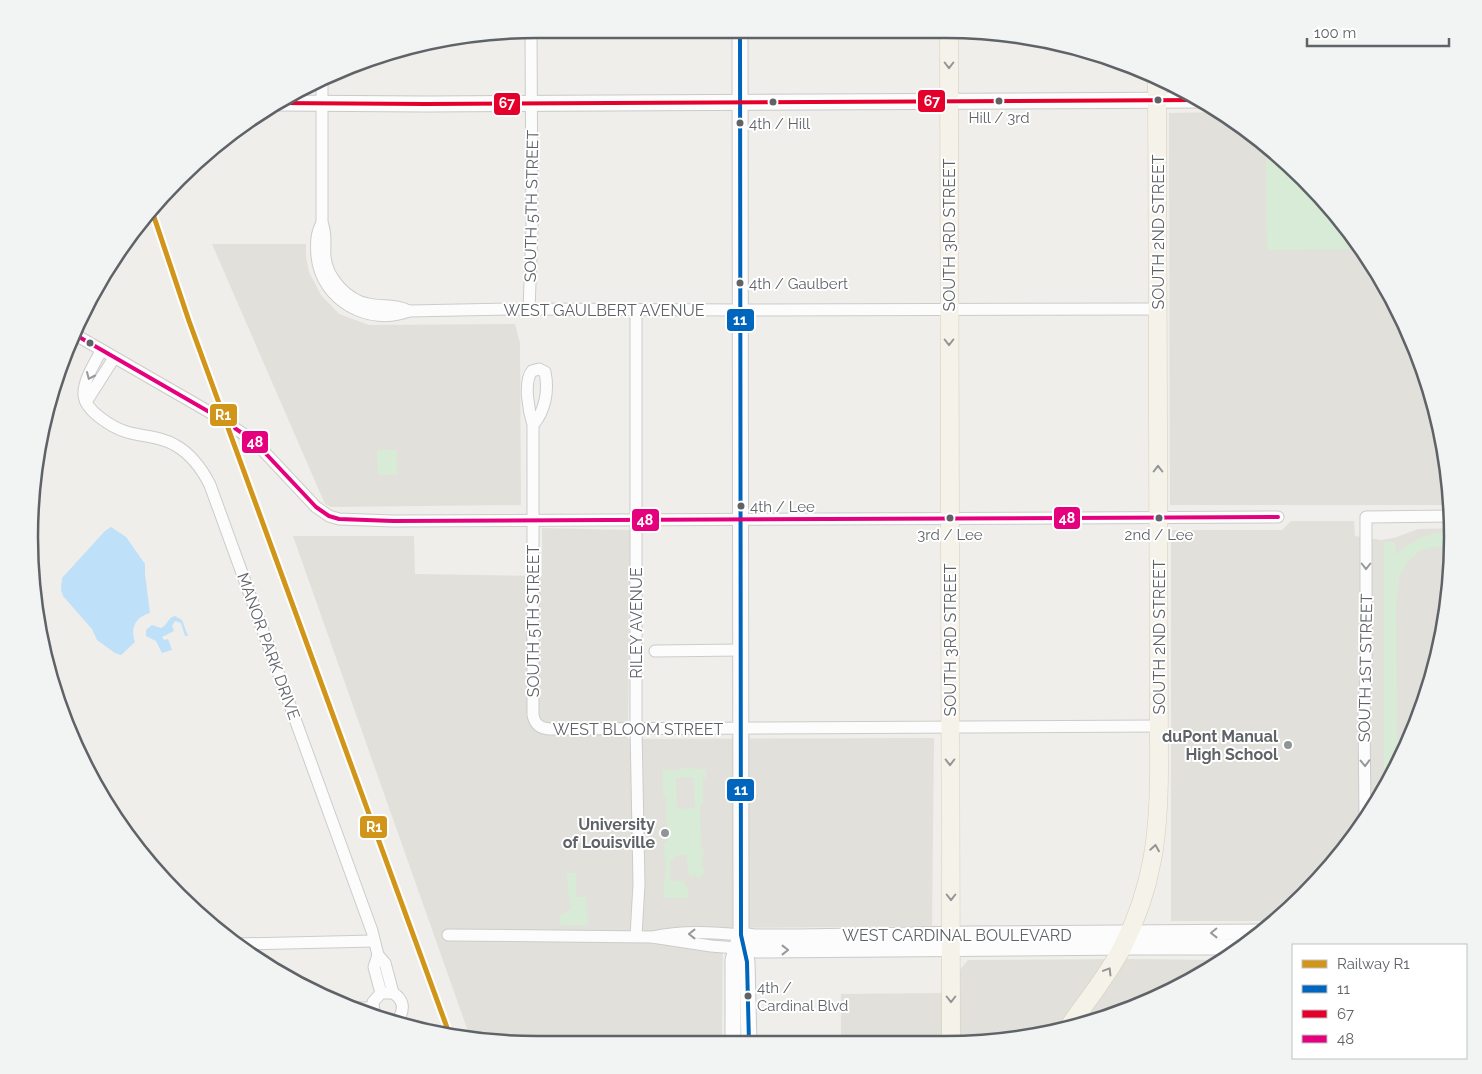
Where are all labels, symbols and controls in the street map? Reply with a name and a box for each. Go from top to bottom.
scale bar [1307,15,1450,47]
text: 100 m [1314,24,1356,42]
one-way arrow [944,62,954,69]
line badge: 67 [917,89,946,113]
line badge: 67 [493,92,521,116]
text: 67 [924,93,940,109]
text: 67 [499,95,515,111]
unlabelled marker [1153,95,1163,105]
marker: Hill / 3rd [994,96,1004,106]
unlabelled marker [768,97,778,107]
place label: Hill / 3rd [968,109,1030,127]
place label: 4th / Hill [749,115,811,133]
marker: 4th / Hill [735,118,745,128]
street label: SOUTH 5TH STREET [521,129,542,282]
street label: SOUTH 2ND STREET [1149,154,1168,309]
street label: SOUTH 3RD STREET [940,158,959,312]
place label: 4th / Gaulbert [749,275,848,293]
marker: 4th / Gaulbert [735,278,745,288]
street label: WEST GAULBERT AVENUE [504,301,705,320]
line badge: 11 [726,308,755,332]
text: 11 [733,312,747,328]
unlabelled marker [85,338,95,348]
one-way arrow [944,338,954,346]
one-way arrow [85,371,96,380]
line badge: R1 [209,403,238,427]
text: R1 [215,407,231,423]
line badge: 48 [241,430,269,454]
text: 48 [247,434,263,450]
one-way arrow [1153,465,1163,472]
place label: 4th / Lee [750,498,815,516]
marker: 4th / Lee [736,501,746,511]
line badge: 48 [1053,506,1081,530]
line badge: 48 [631,508,660,532]
text: 48 [1059,510,1075,526]
text: 48 [637,512,653,528]
marker: 3rd / Lee [945,513,955,523]
marker: 2nd / Lee [1154,513,1164,523]
place label: 3rd / Lee [917,526,983,544]
place label: 2nd / Lee [1125,526,1194,544]
street label: SOUTH 5TH STREET [524,545,543,697]
street label: SOUTH 2ND STREET [1150,559,1169,714]
one-way arrow [1361,562,1371,570]
street label: SOUTH 3RD STREET [941,563,960,717]
street label: RILEY AVENUE [627,567,646,679]
street label: MANOR PARK DRIVE [233,570,304,722]
street label: SOUTH 1ST STREET [1355,593,1376,742]
street label: WEST BLOOM STREET [553,720,723,739]
place label: duPont Manual High School [1162,727,1279,764]
marker: duPont Manual High School [1282,739,1294,751]
one-way arrow [945,758,955,766]
one-way arrow [1359,759,1370,767]
line badge: 11 [726,778,755,802]
text: 11 [734,782,748,798]
line badge: R1 [359,815,388,839]
place label: University of Louisville [563,815,655,852]
text: R1 [366,819,382,835]
marker: University of Louisville [659,827,671,839]
one-way arrow [1149,844,1159,852]
one-way arrow [945,893,956,901]
street label: WEST CARDINAL BOULEVARD [842,926,1072,945]
one-way arrow [1210,928,1218,938]
one-way arrow [688,929,696,939]
legend [1292,944,1467,1059]
one-way arrow [782,945,789,955]
text: Railway R1 [1337,955,1410,973]
one-way arrow [1102,967,1112,976]
place label: 4th / Cardinal Blvd [757,979,848,1015]
text: 11 [1337,980,1350,998]
marker: 4th / Cardinal Blvd [743,991,753,1001]
one-way arrow [946,995,956,1003]
text: 67 [1337,1005,1354,1023]
text: 48 [1337,1030,1354,1048]

